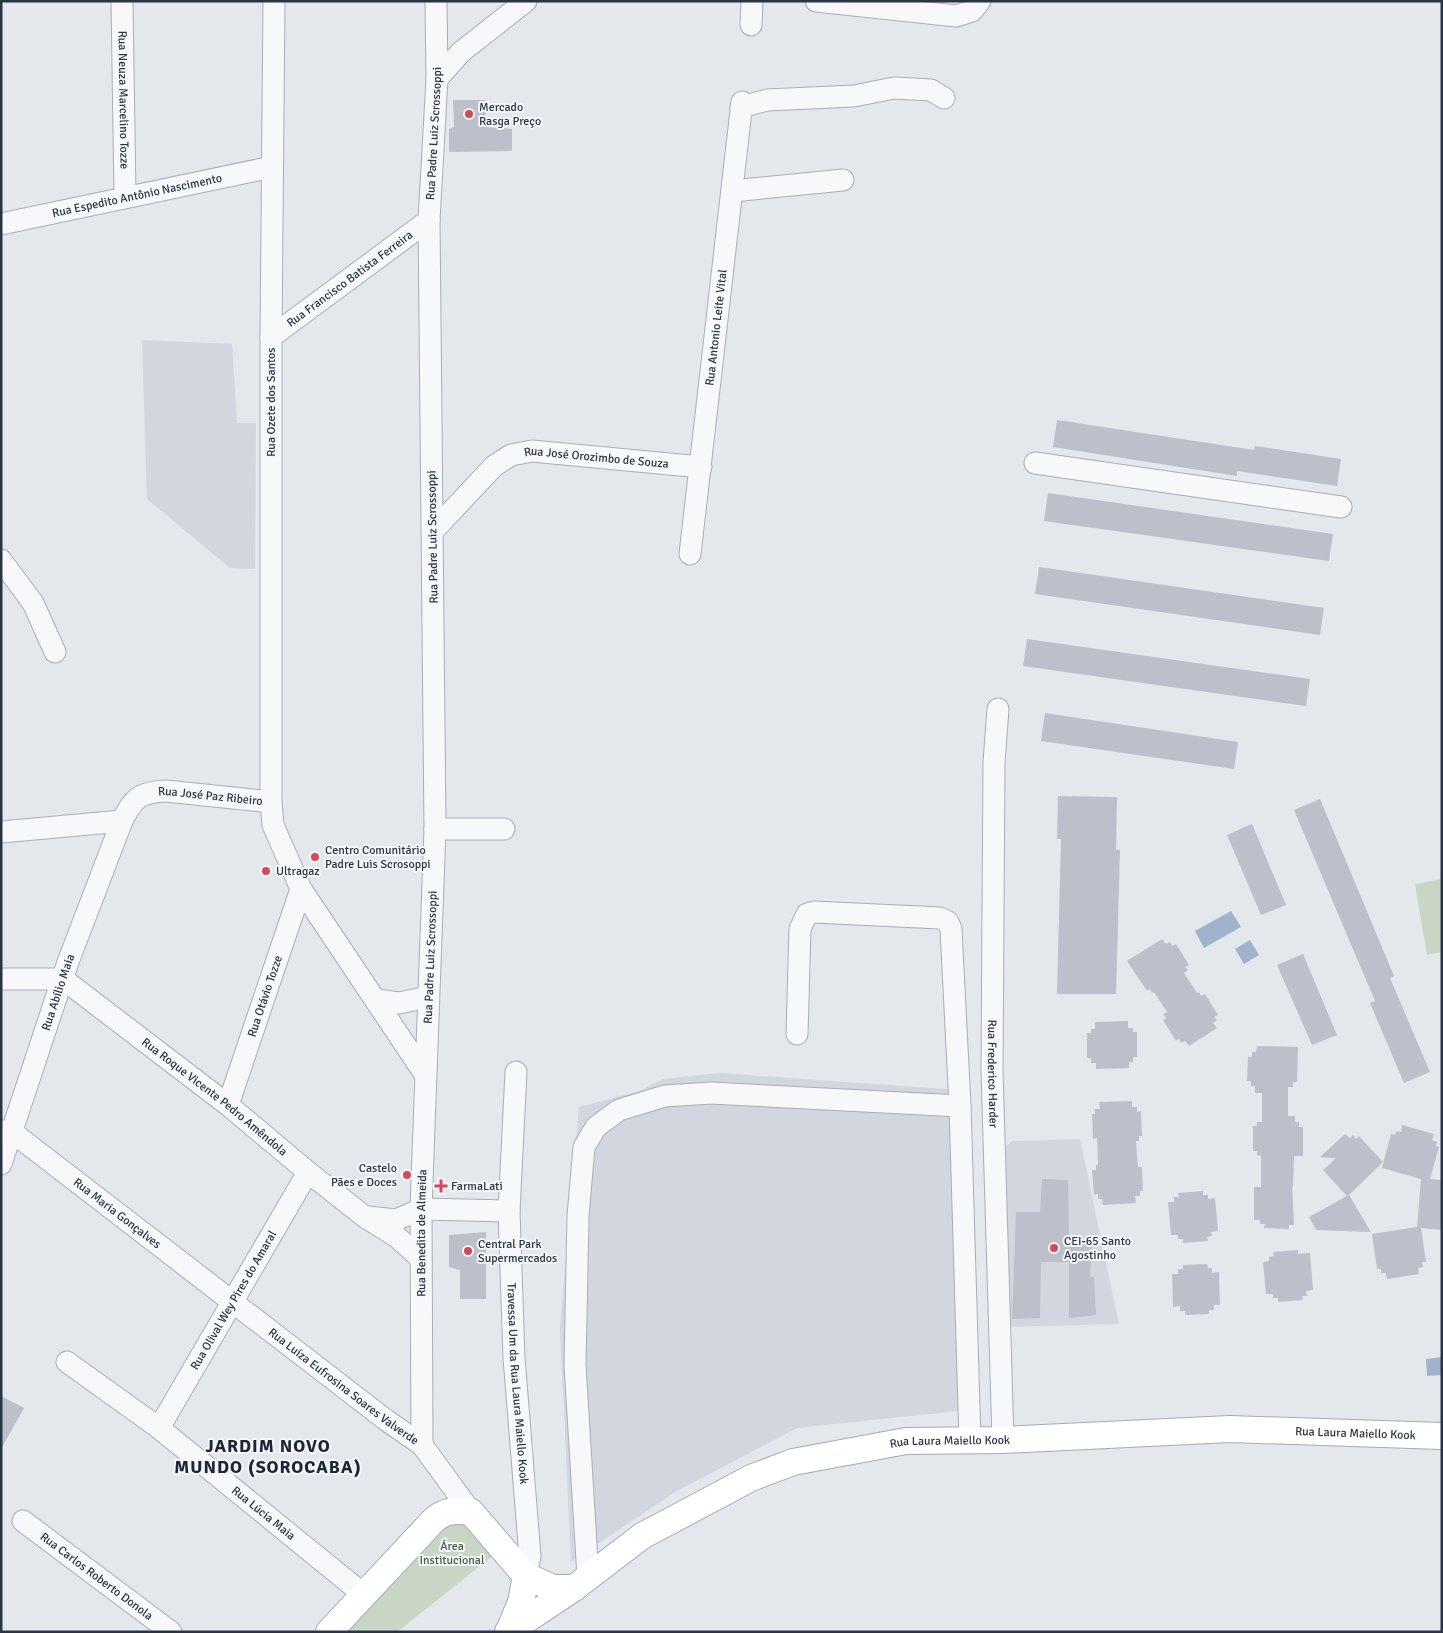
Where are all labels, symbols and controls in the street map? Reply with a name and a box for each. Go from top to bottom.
street label: Rua Neuza Marcelino Tozze [115,31,132,169]
street label: Rua Padre Luiz Scrossoppi [423,67,445,200]
place label: Mercado Rasga Preço [479,100,541,129]
marker: Mercado Rasga Preço [463,108,475,120]
street label: Rua Espedito Antônio Nascimento [51,170,223,221]
street label: Rua Francisco Batista Ferreira [284,227,416,330]
street label: Rua Antonio Leite Vital [702,268,730,387]
street label: Rua Ozete dos Santos [264,347,279,457]
street label: Rua José Orozimbo de Souza [523,443,669,471]
street label: Rua Padre Luiz Scrossoppi [424,470,442,604]
street label: Rua José Paz Ribeiro [157,783,263,809]
place label: Centro Comunitário Padre Luis Scrosoppi [325,843,431,872]
marker: Centro Comunitário Padre Luis Scrosoppi [309,851,321,863]
place label: Ultragaz [276,864,320,879]
marker: Ultragaz [260,865,272,877]
street label: Rua Padre Luiz Scrossoppi [420,890,440,1024]
street label: Rua Abílio Maia [38,952,78,1033]
street label: Rua Otávio Tozze [244,953,286,1039]
street label: Rua Frederico Harder [984,1020,1001,1129]
street label: Rua Roque Vicente Pedro Amêndola [139,1034,291,1159]
place label: Castelo Pães e Doces [331,1161,397,1190]
marker: Castelo Pães e Doces [401,1169,413,1181]
street label: Rua Benedita de Almeida [413,1169,430,1297]
street label: Rua Maria Gonçalves [70,1175,164,1252]
place label: FarmaLati [451,1179,503,1194]
marker: FarmaLati [435,1180,447,1192]
street label: Rua Olival Wey Pires do Amaral [187,1227,280,1372]
place label: CEI-65 Santo Agostinho [1064,1234,1131,1263]
place label: Central Park Supermercados [478,1237,557,1266]
marker: CEI-65 Santo Agostinho [1048,1242,1060,1254]
marker: Central Park Supermercados [462,1245,474,1257]
street label: Travessa Um da Rua Laura Maiello Kook [504,1283,532,1485]
street label: Rua Luíza Eufrosina Soares Valverde [265,1325,422,1448]
street label: Rua Laura Maiello Kook [1295,1424,1416,1443]
street label: Rua Laura Maiello Kook [888,1432,1010,1451]
district label: JARDIM NOVO MUNDO (SOROCABA) [174,1435,362,1478]
street label: Rua Lúcia Maia [229,1483,298,1543]
street label: Rua Carlos Roberto Donola [37,1529,156,1623]
park label: Área Institucional [420,1539,485,1568]

